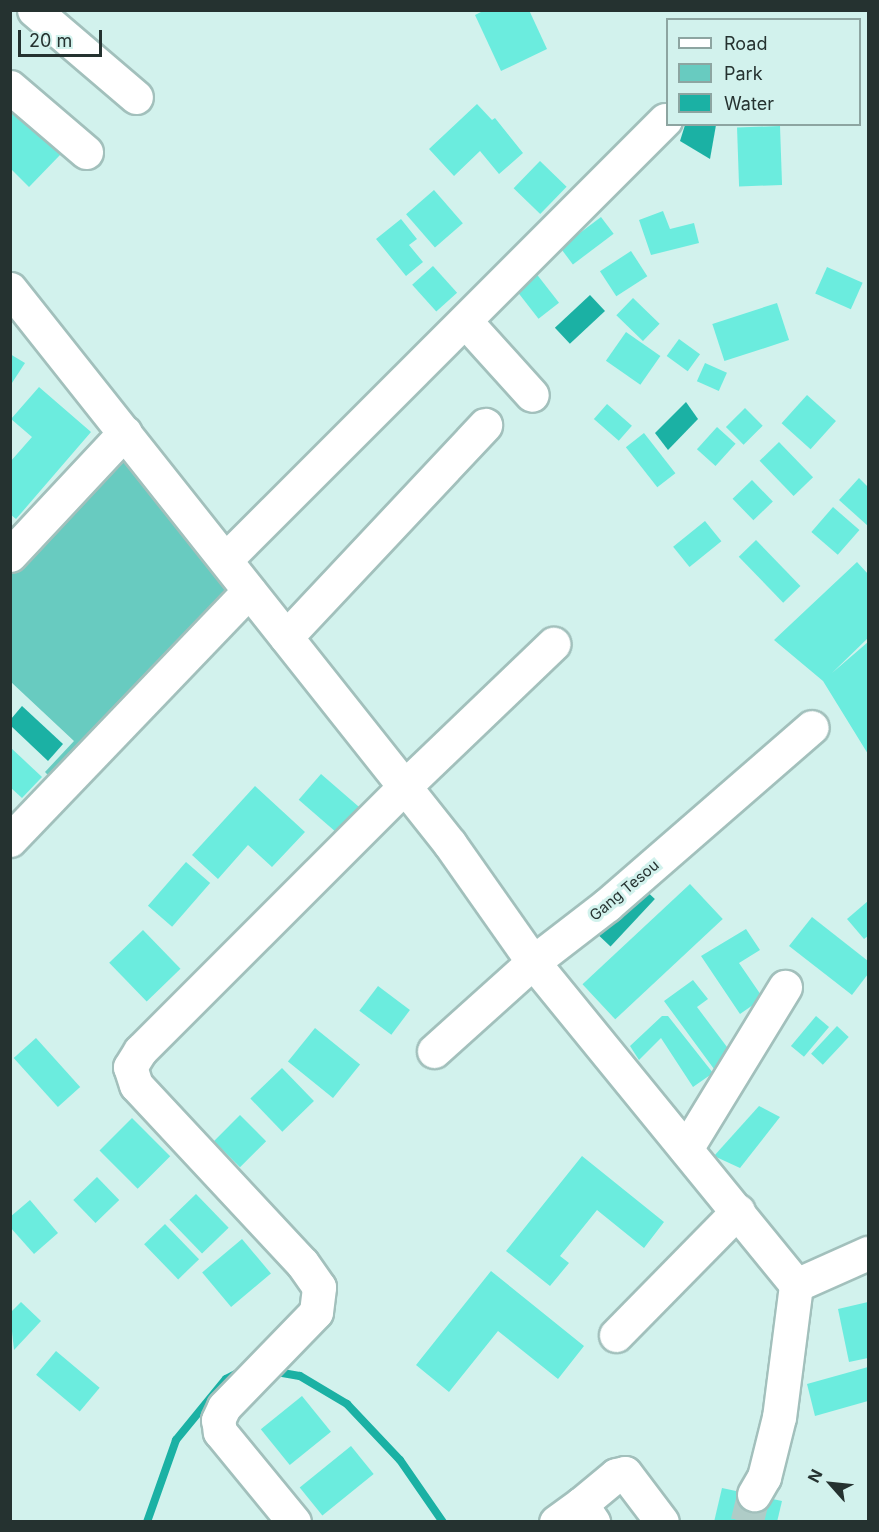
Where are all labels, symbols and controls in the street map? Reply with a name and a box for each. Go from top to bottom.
scale bar [21,18,105,56]
legend [666,18,861,126]
text: 20 m [29,30,72,51]
text: Road [724,33,767,54]
text: Park [724,63,763,84]
text: Water [724,93,774,114]
street label: Gang Tesou [586,856,662,924]
north arrow [801,1454,861,1514]
text: N [803,1466,827,1486]

